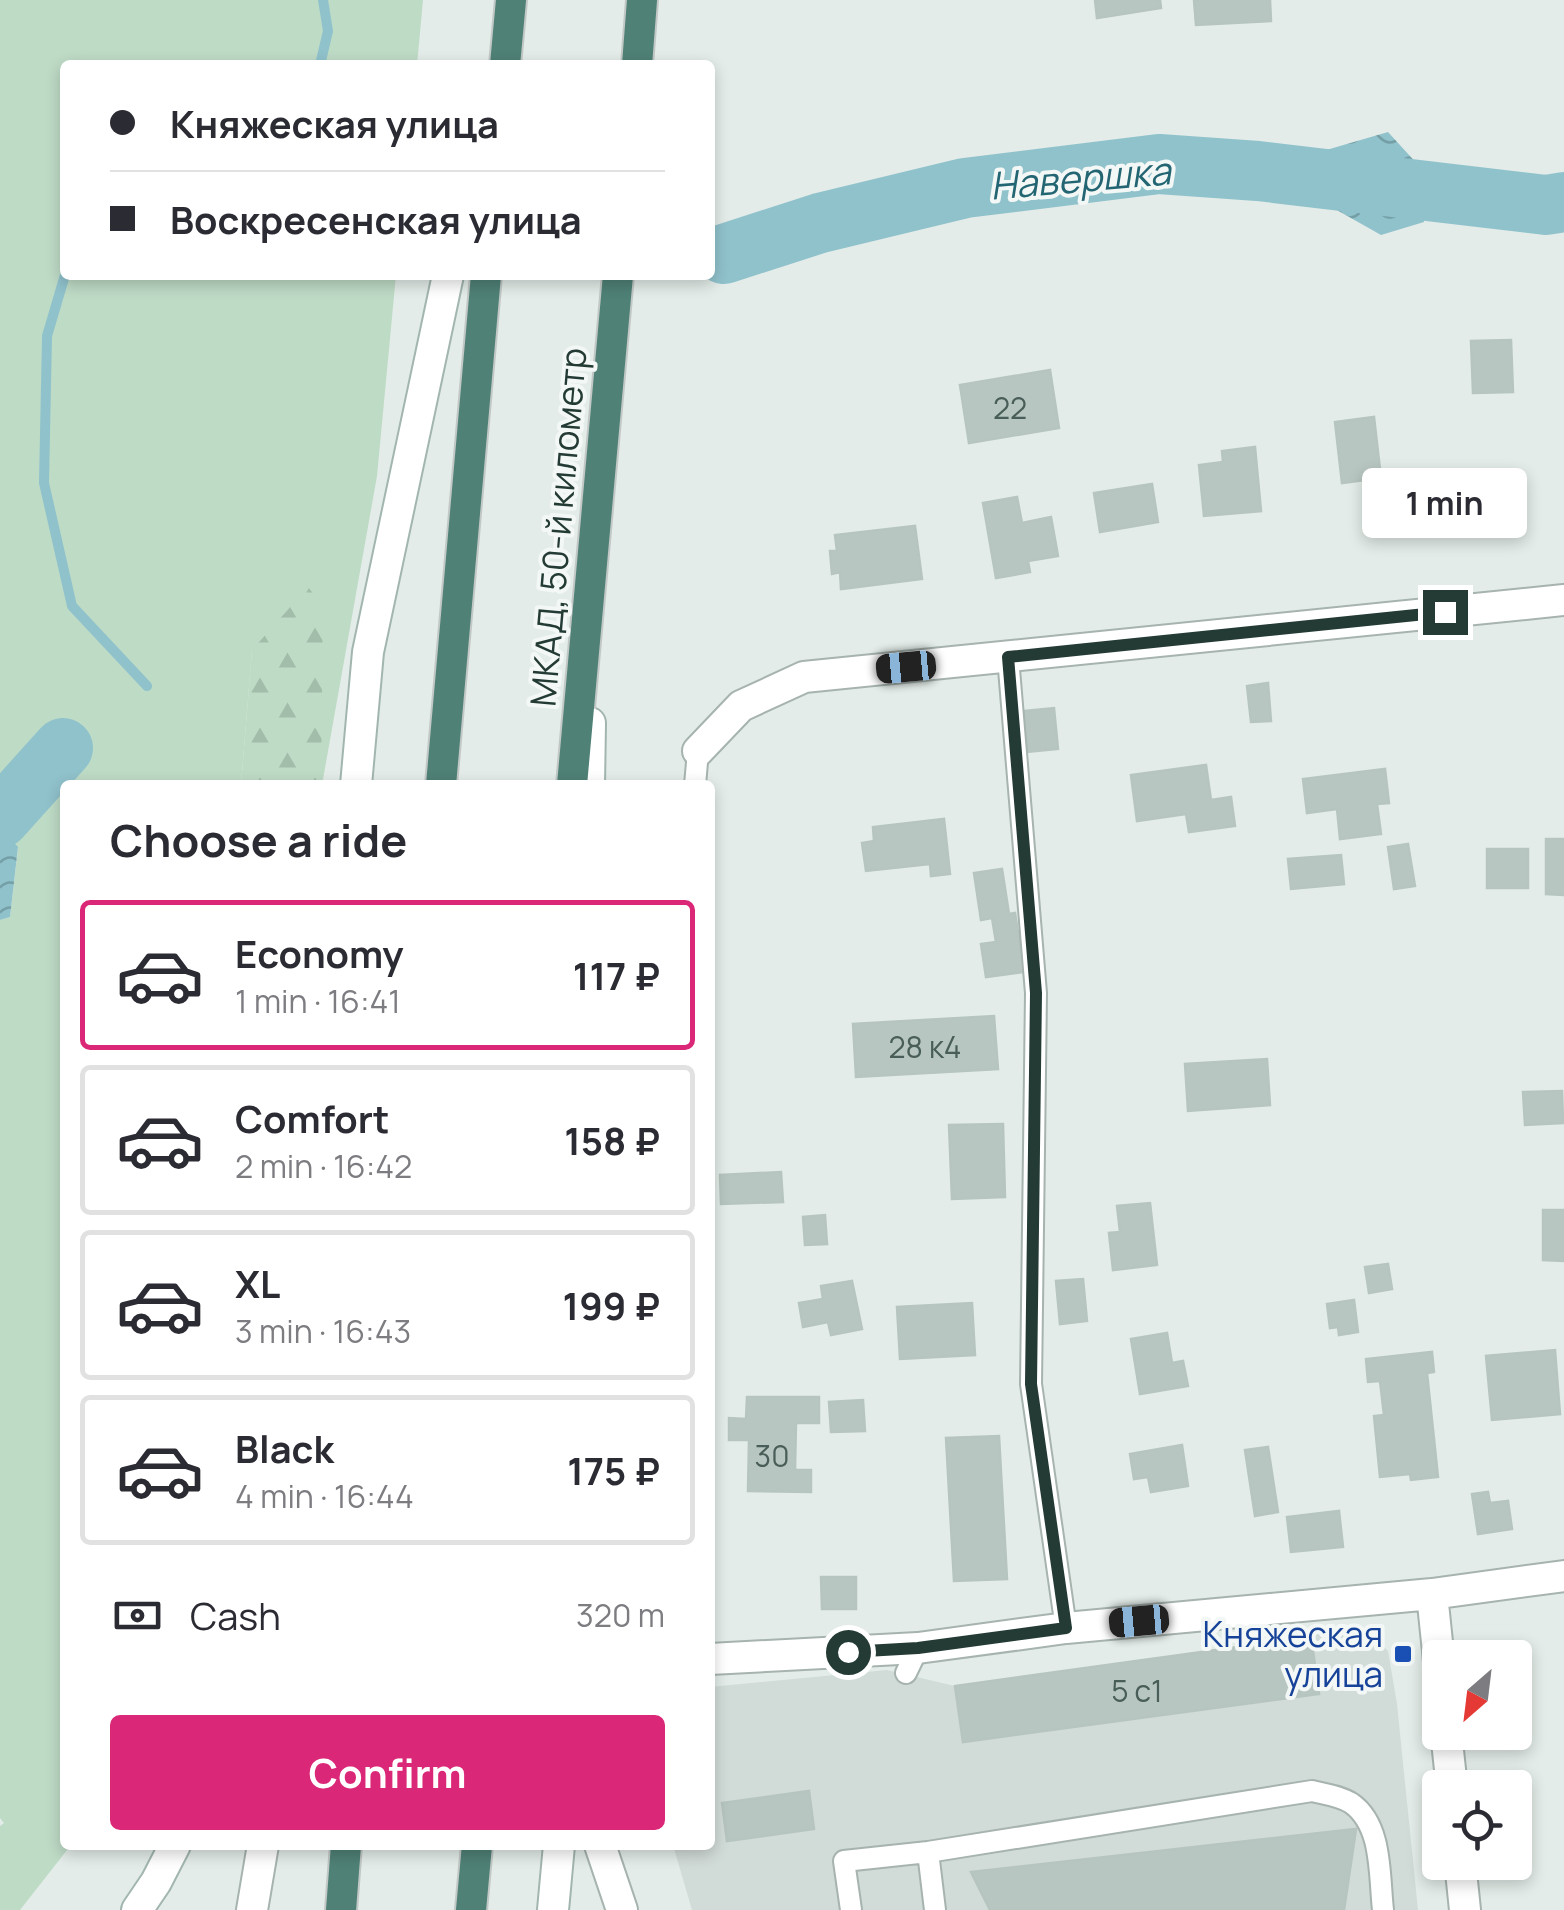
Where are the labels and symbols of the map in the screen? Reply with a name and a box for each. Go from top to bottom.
water label: Навершка [988,143,1174,211]
street label: МКАД, 50-й километр [518,346,598,708]
house number: 22 [993,387,1027,428]
callout: 1 min [1362,467,1528,537]
route end [1423,590,1468,635]
car [875,649,937,685]
house number: 28 к4 [888,1026,962,1067]
house number: 30 [755,1435,789,1476]
car [1108,1603,1170,1639]
place label: Княжеская улица [1202,1610,1383,1698]
route start [826,1630,871,1675]
north arrow [1422,1640,1532,1750]
marker: Княжеская улица [1392,1643,1414,1665]
house number: 5 с1 [1111,1670,1163,1711]

